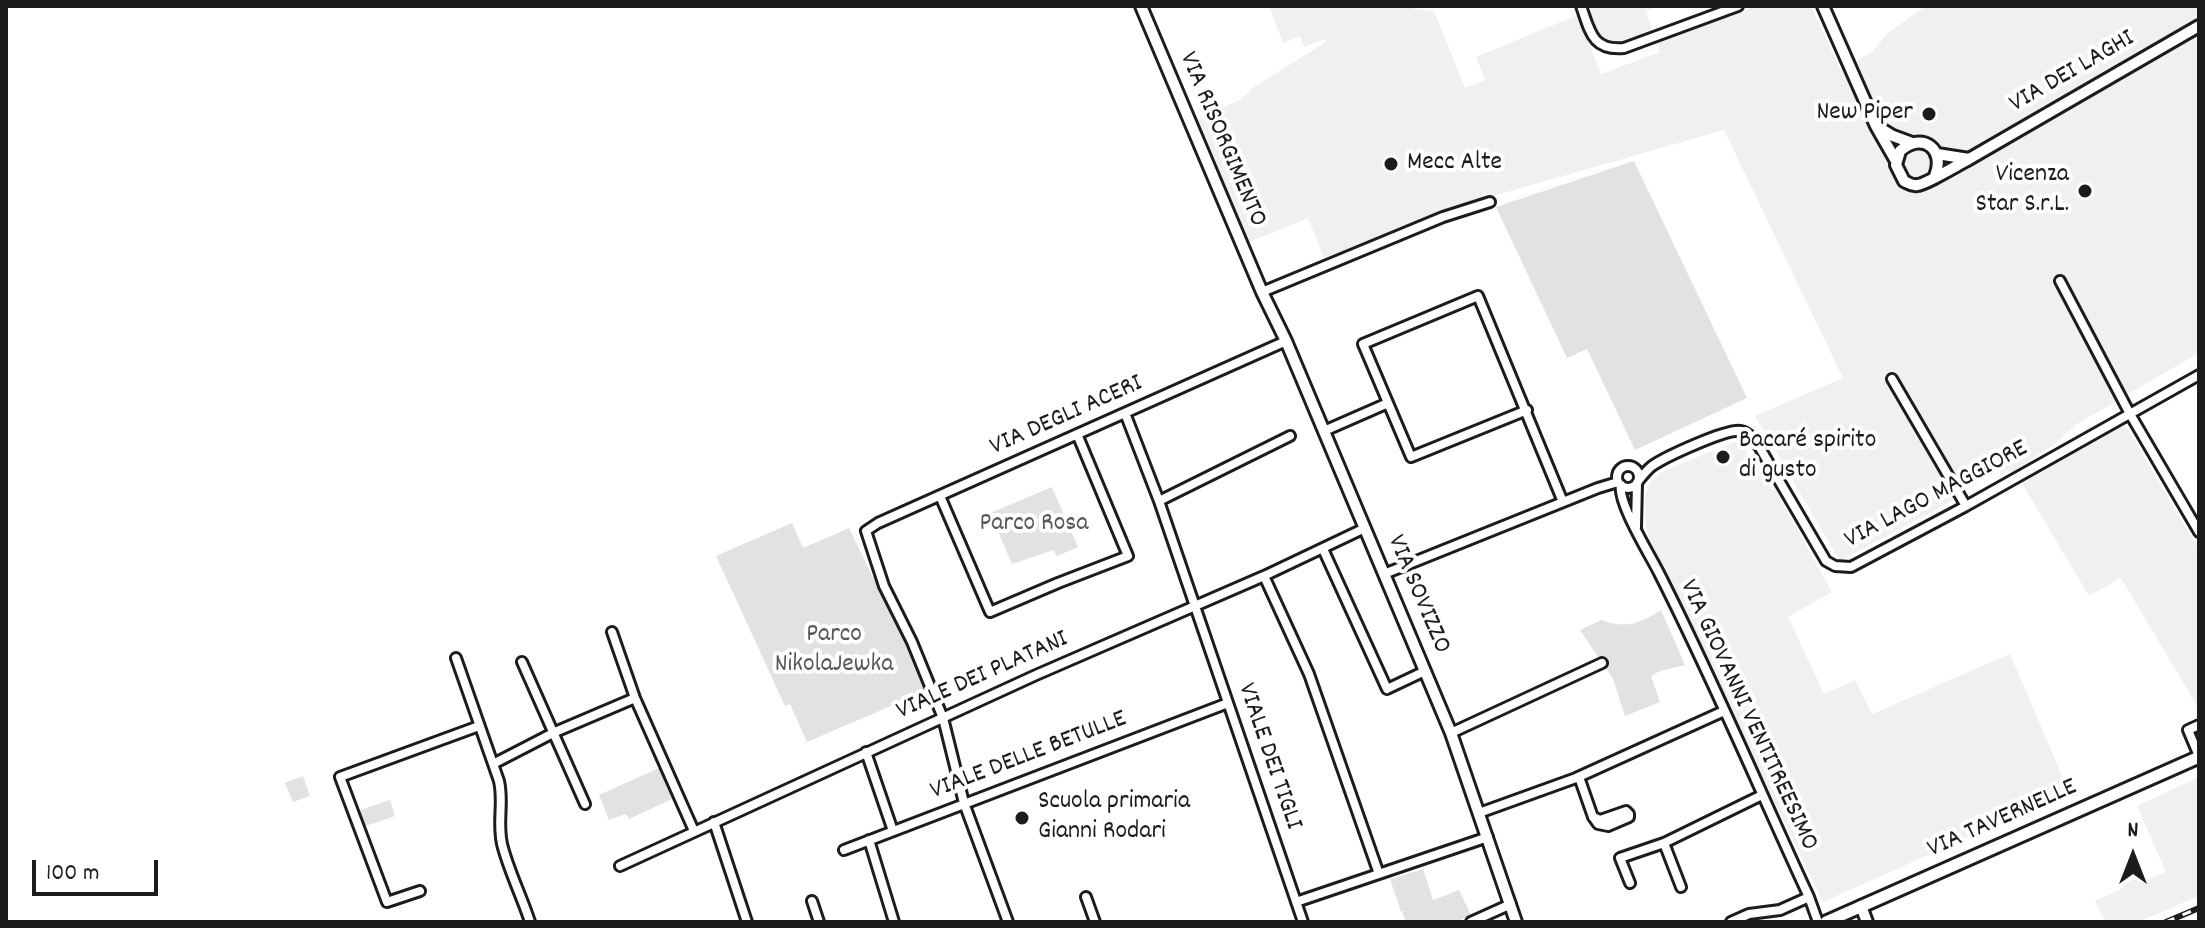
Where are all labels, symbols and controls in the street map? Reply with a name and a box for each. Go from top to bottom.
street label: VIA DEI LAGHI [2005,25,2141,121]
street label: VIA RISORGIMENTO [1170,48,1272,232]
place label: New Piper [1816,98,1913,130]
marker: New Piper [1920,105,1938,123]
place label: Mecc Alte [1407,148,1502,180]
marker: Mecc Alte [1382,155,1400,173]
place label: Vicenza Star S.r.L. [1975,160,2069,222]
marker: Vicenza Star S.r.L. [2076,182,2094,200]
street label: VIA DEGLI ACERI [986,370,1148,464]
place label: Bacaré spirito di gusto [1739,426,1876,488]
street label: VIA LAGO MAGGIORE [1840,435,2034,557]
marker: Bacaré spirito di gusto [1714,448,1732,466]
park label: Parco Rosa [980,509,1088,541]
street label: VIA SOVIZZO [1378,531,1456,659]
street label: VIA GIOVANNI VENTITREESIMO [1670,576,1824,856]
park label: Parco NikolaJewka [775,620,893,682]
street label: VIALE DEI PLATANI [892,625,1074,729]
street label: VIALE DEI TIGLI [1228,680,1308,834]
street label: VIALE DELLE BETULLE [927,705,1131,809]
street label: VIA TAVERNELLE [1924,773,2082,867]
place label: Scuola primaria Gianni Rodari [1038,787,1190,848]
marker: Scuola primaria Gianni Rodari [1013,809,1031,827]
north arrow [2093,816,2173,896]
text: N [2128,816,2138,847]
scale bar [36,844,162,894]
text: 100 m [46,857,99,891]

